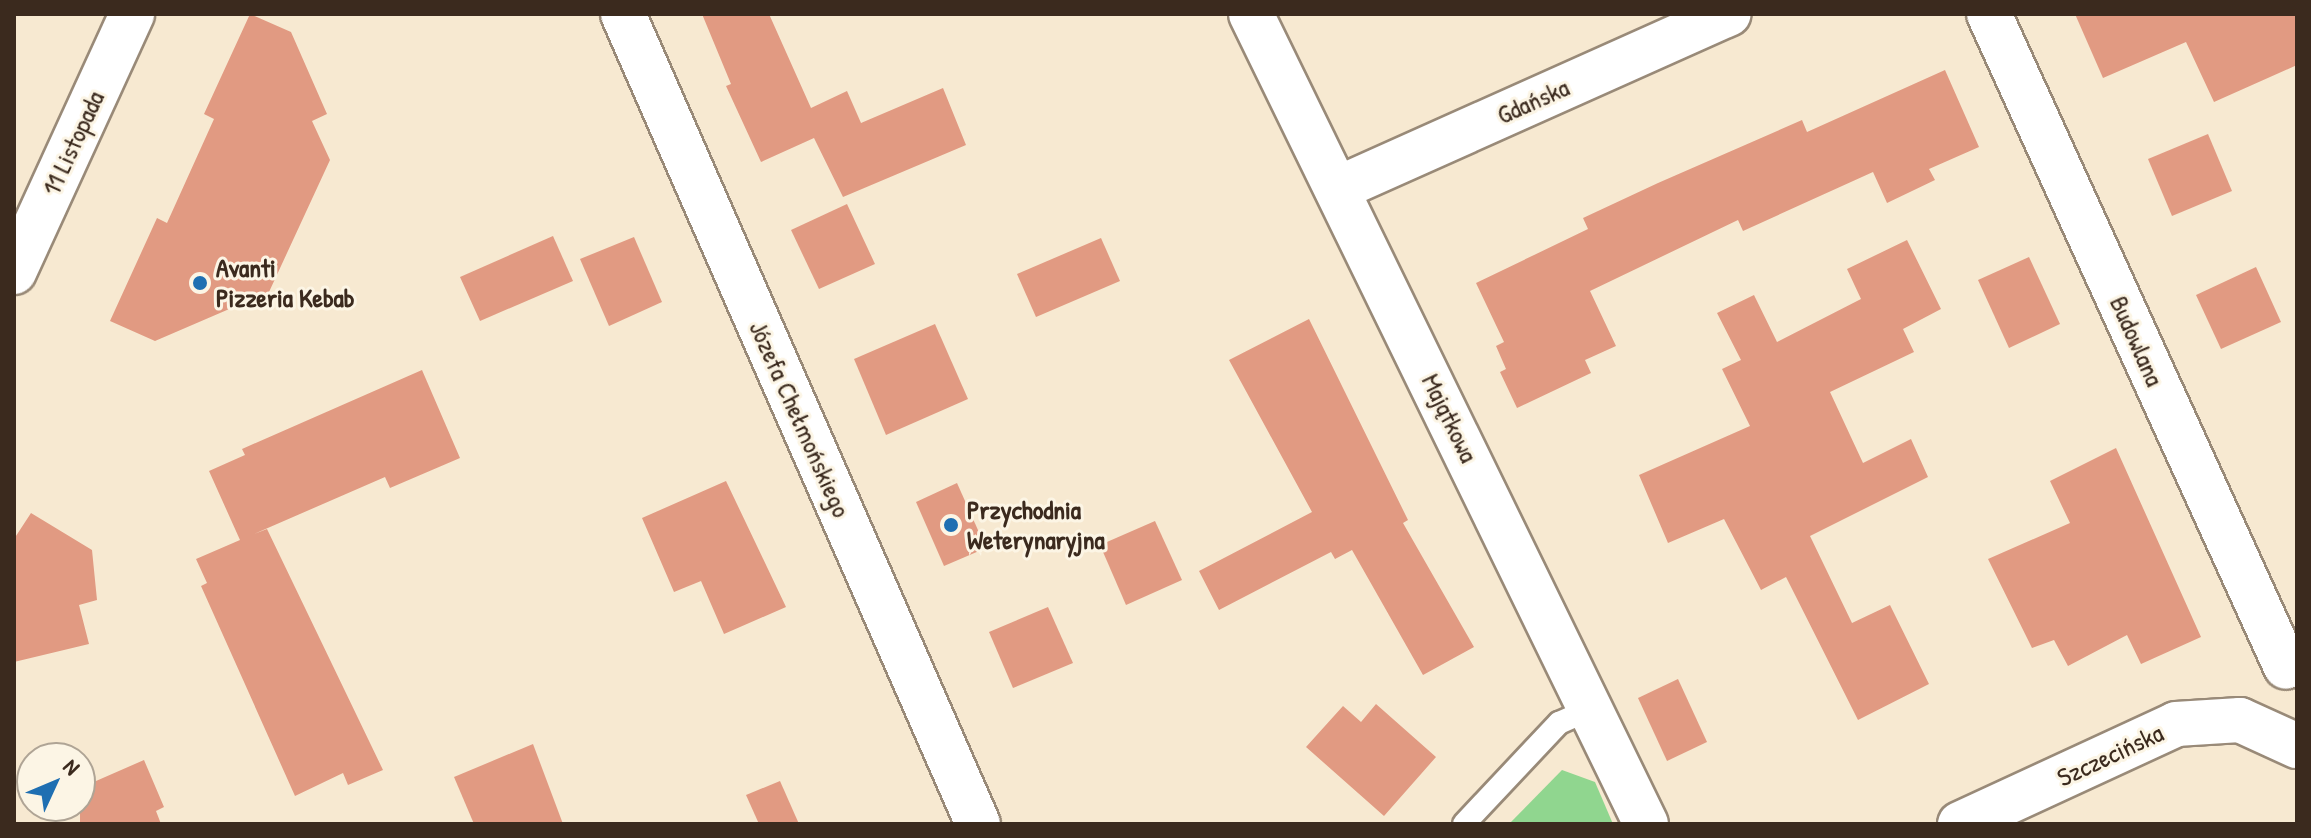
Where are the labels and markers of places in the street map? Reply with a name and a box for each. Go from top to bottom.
place label: Avanti Pizzeria Kebab [216,252,355,314]
marker: Avanti Pizzeria Kebab [191,274,209,292]
place label: Przychodnia Weterynaryjna [967,494,1105,556]
marker: Przychodnia Weterynaryjna [942,516,960,534]

